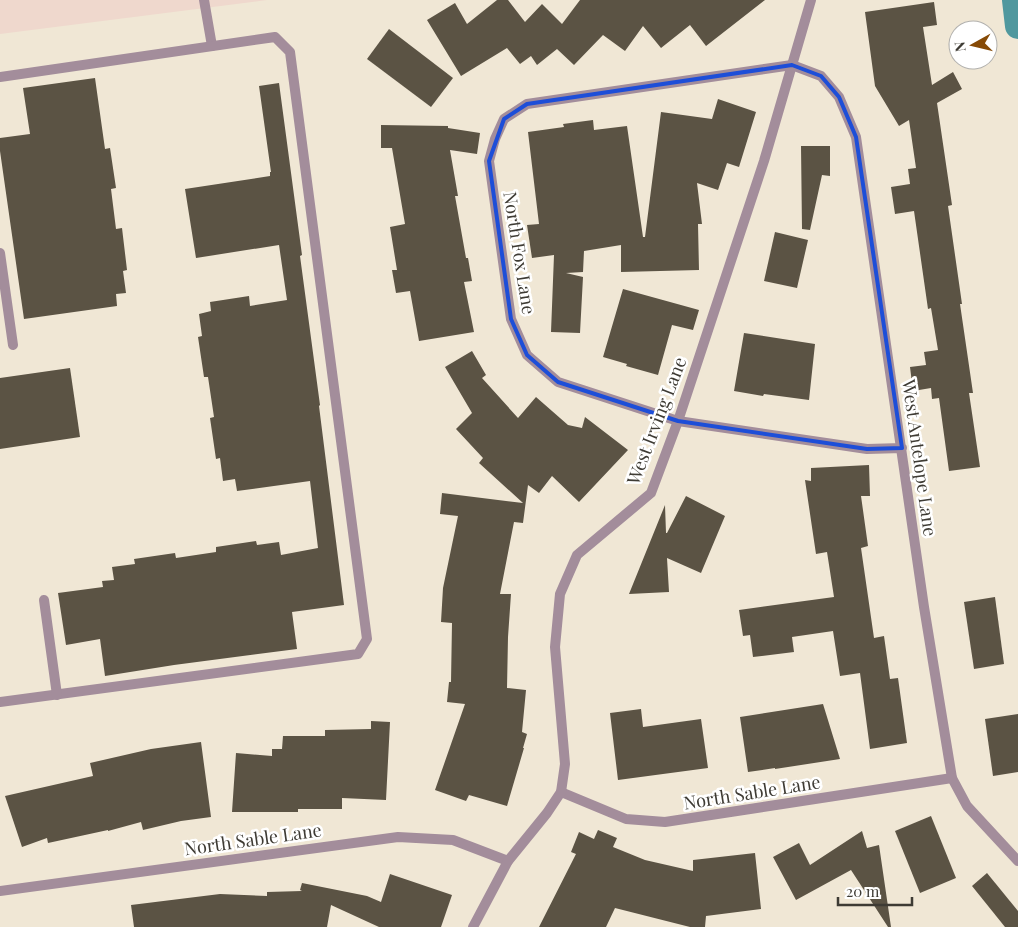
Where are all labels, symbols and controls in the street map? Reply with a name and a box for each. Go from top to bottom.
north arrow [948,20,998,70]
text: N [950,41,970,53]
street label: North Fox Lane [498,190,542,316]
street label: West Irving Lane [620,353,691,489]
street label: West Antelope Lane [897,377,943,538]
street label: North Sable Lane [682,769,822,815]
street label: North Sable Lane [183,818,323,861]
scale bar [838,874,912,906]
text: 20 m [846,881,880,901]

